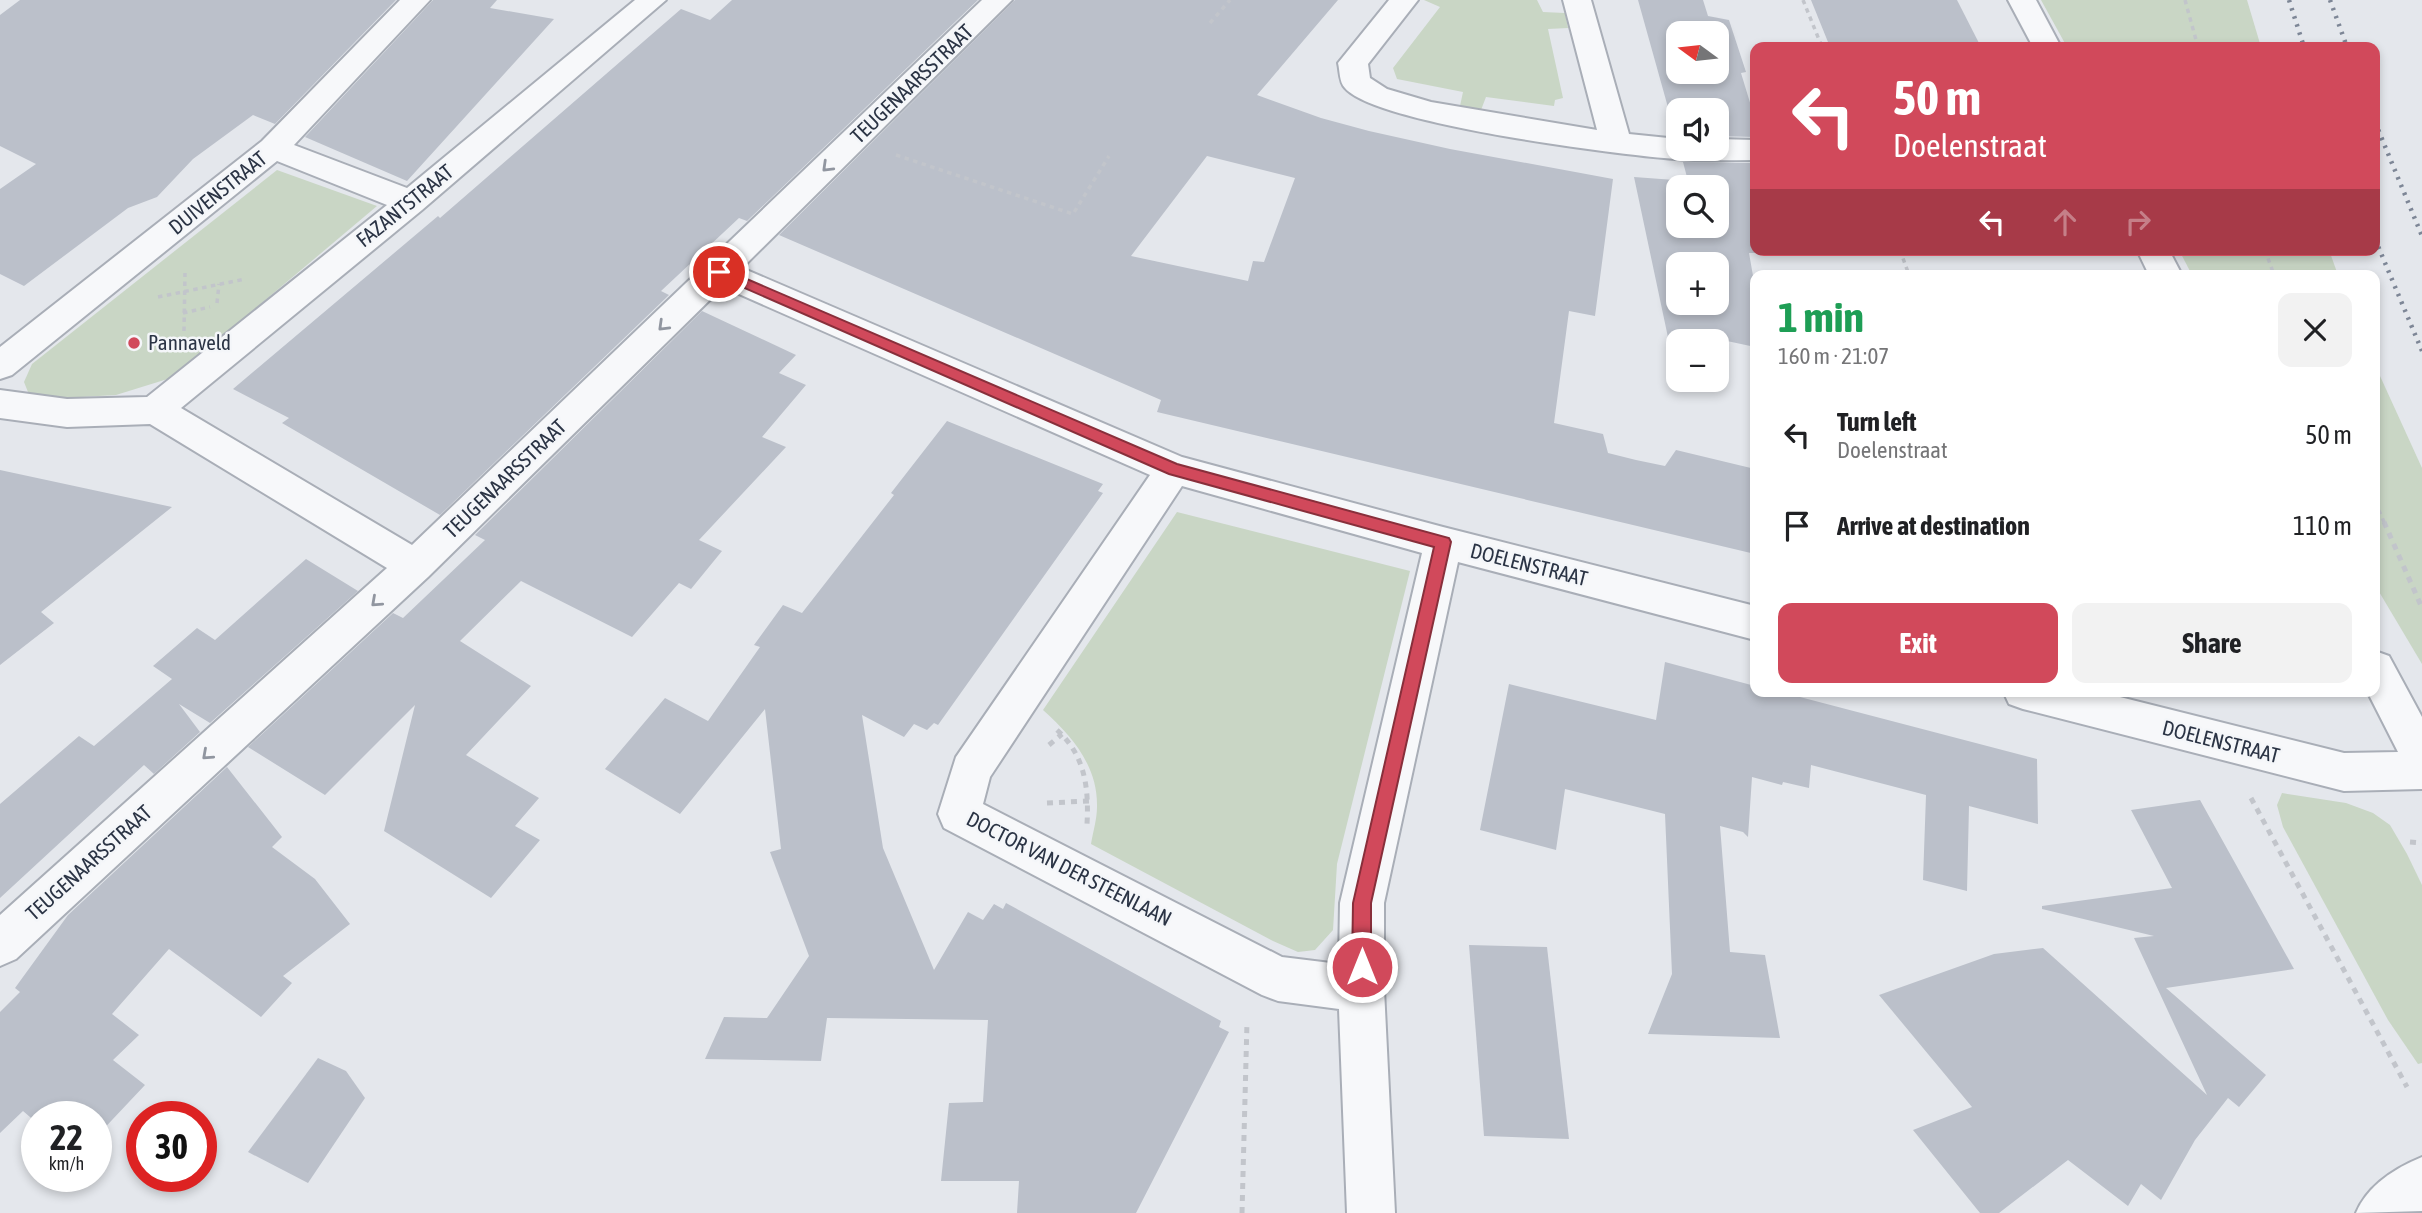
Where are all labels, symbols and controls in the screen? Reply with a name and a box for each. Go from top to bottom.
street label: TEUGENAARSSTRAAT [845,19,977,148]
north arrow [1666,21,1729,84]
map controls [1666,21,1729,392]
text: 50 m [1893,69,1981,125]
icon: left [1778,70,1869,161]
button: sound [1666,98,1729,161]
text: Doelenstraat [1893,127,2047,164]
street label: DUIVENSTRAAT [164,146,271,239]
street label: FAZANTSTRAAT [351,159,457,251]
one-way arrow [822,159,835,172]
button: search [1666,175,1729,238]
icon: left [1973,203,2011,241]
icon: ahead [2046,203,2084,241]
icon: right [2119,203,2157,241]
pin [689,242,749,302]
button: + [1666,252,1729,315]
icon: arrive [700,253,738,291]
text: 1 min [1778,293,1864,341]
button: close [2278,293,2352,367]
one-way arrow [659,317,672,330]
button: − [1666,329,1729,392]
place label: Pannaveld [148,330,231,354]
marker: Pannaveld [126,335,142,351]
text: 160 m · 21:07 [1778,343,1889,369]
text: Turn left [1837,407,1917,437]
street label: TEUGENAARSSTRAAT [438,414,570,543]
icon: left [1778,416,1816,454]
text: 50 m [2305,420,2352,450]
text: Doelenstraat [1837,437,1948,463]
icon: arrive [1778,507,1816,545]
text: Arrive at destination [1837,511,2030,541]
text: 110 m [2293,511,2352,541]
street label: DOELENSTRAAT [1468,538,1590,590]
one-way arrow [371,594,384,606]
button: Exit [1778,603,2058,683]
button: Share [2072,603,2352,683]
street label: DOELENSTRAAT [2160,715,2282,767]
one-way arrow [202,747,215,759]
street label: TEUGENAARSSTRAAT [21,800,156,925]
street label: DOCTOR VAN DER STEENLAAN [963,806,1176,930]
position arrow [1325,930,1399,1004]
speed limit sign: 30 [126,1101,217,1192]
text: 22 [50,1117,83,1157]
text: km/h [49,1153,84,1174]

